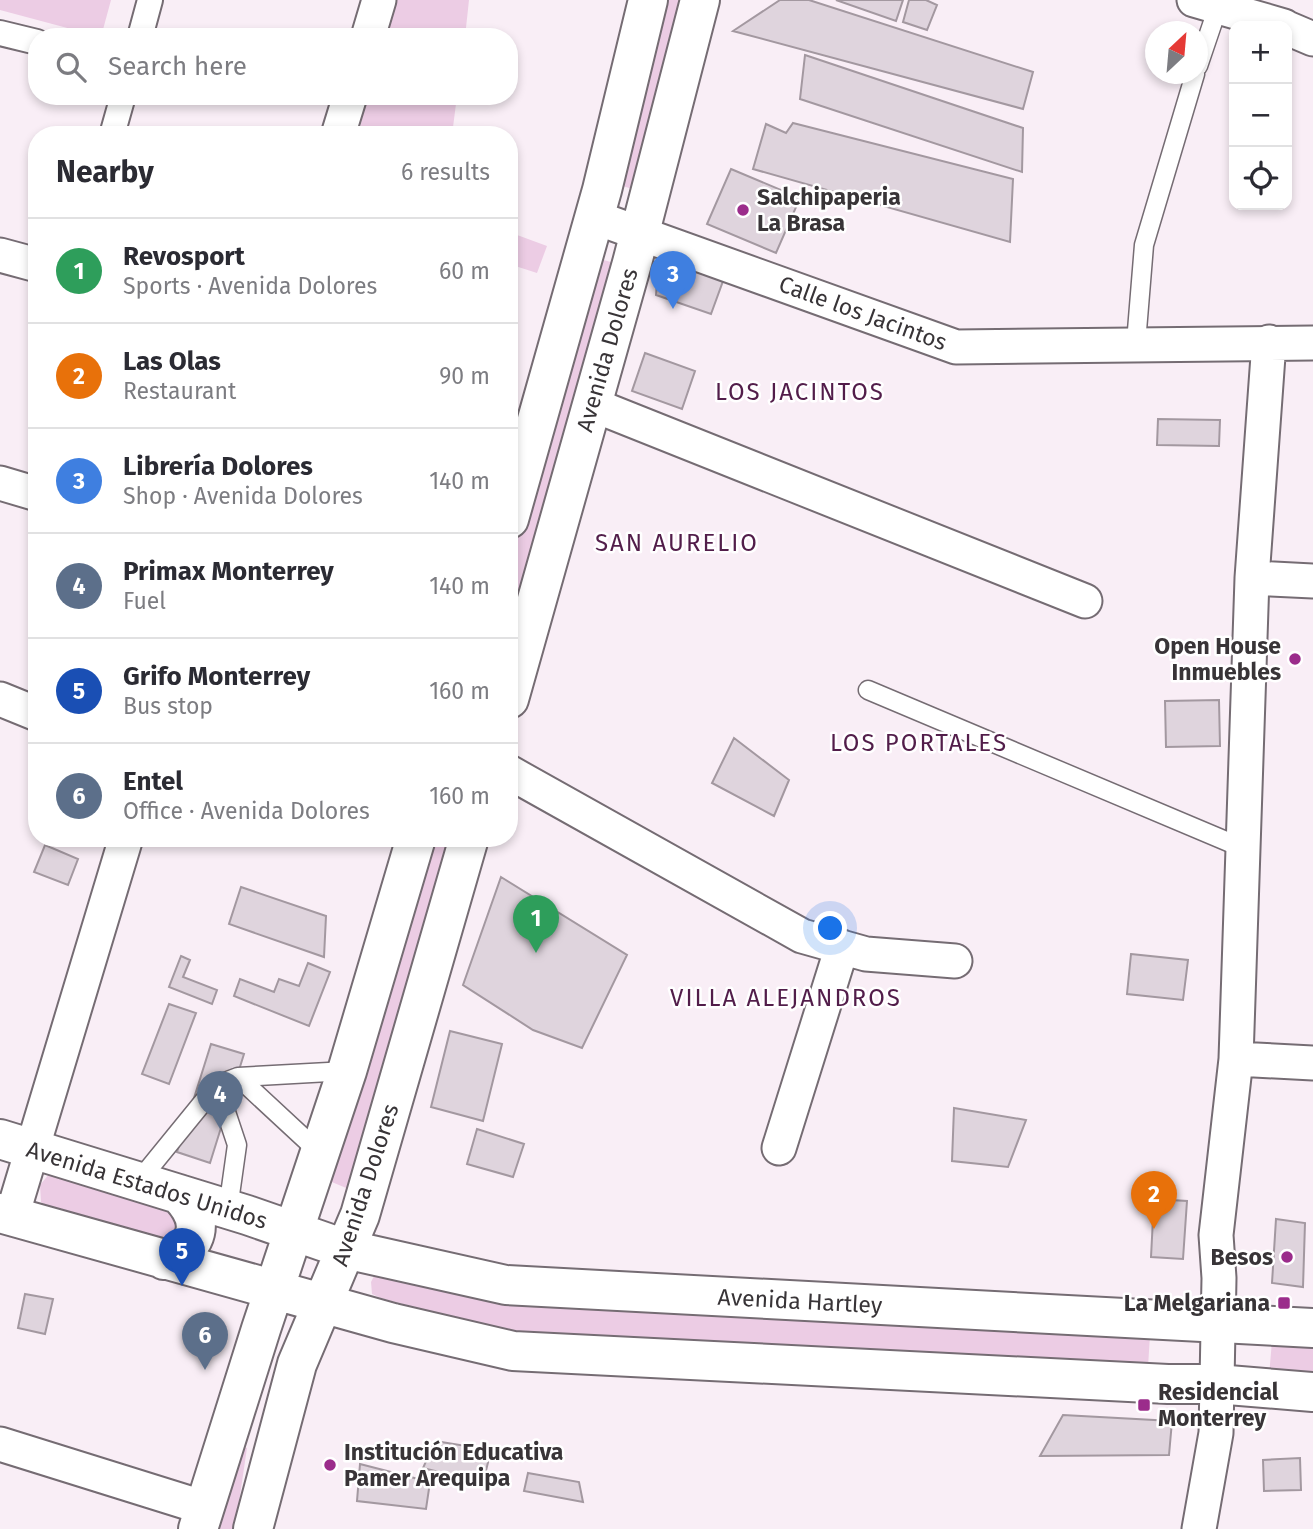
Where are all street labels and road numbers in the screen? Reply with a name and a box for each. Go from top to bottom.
street label: Avenida Dolores [570,265,644,435]
street label: Calle los Jacintos [775,270,951,356]
street label: Avenida Dolores [326,1100,404,1270]
street label: Avenida Estados Unidos [23,1135,271,1235]
street label: Avenida Hartley [717,1283,884,1319]

